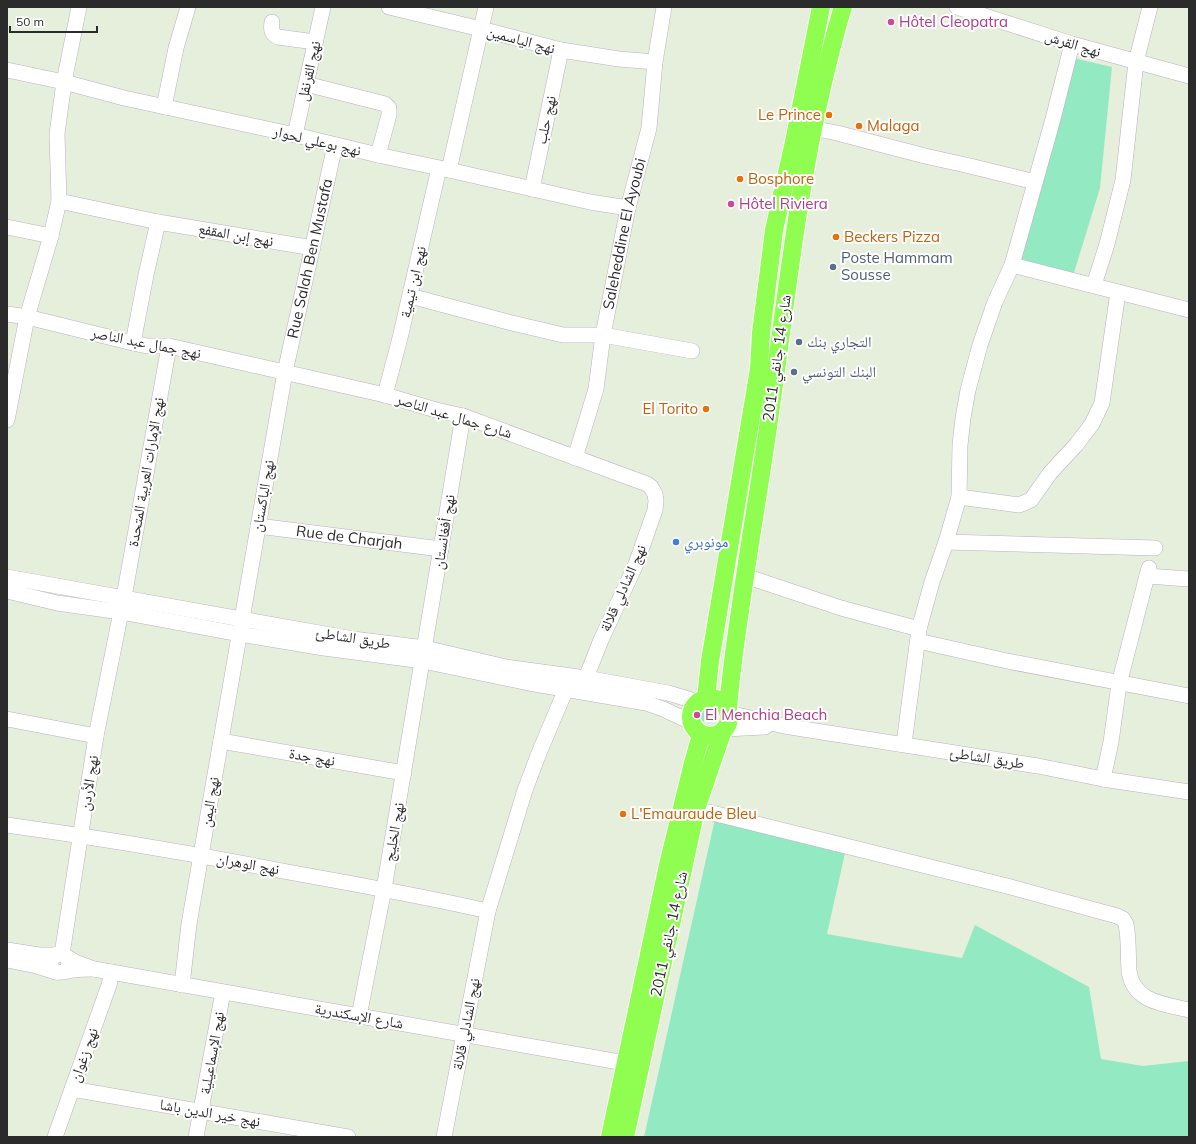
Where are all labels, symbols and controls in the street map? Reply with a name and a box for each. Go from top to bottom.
scale bar [10,8,97,34]
place label: Hôtel Cleopatra [899,12,1008,31]
text: 50 m [16,14,44,29]
marker: Hôtel Cleopatra [886,17,896,27]
street label: نهج الياسمين [485,21,557,59]
street label: نهج القرش [1043,26,1103,62]
street label: نهج القرنفل [292,39,326,103]
street label: نهج حلب [531,94,561,146]
place label: Le Prince [758,105,821,124]
marker: Le Prince [824,110,834,120]
place label: Malaga [867,116,920,135]
street label: نهج بوعلي لحوار [270,121,363,163]
marker: Malaga [854,121,864,131]
street label: Saleheddine El Ayoubi [598,156,650,311]
place label: Bosphore [748,169,814,188]
marker: Bosphore [735,174,745,184]
street label: Rue Salah Ben Mustafa [283,177,336,340]
place label: Hôtel Riviera [739,194,828,213]
marker: Hôtel Riviera [726,199,736,209]
street label: نهج إبن المقفع [197,219,275,251]
place label: Beckers Pizza [844,227,940,246]
marker: Beckers Pizza [831,232,841,242]
street label: نهج ابن تيمية [395,244,431,320]
place label: Poste Hammam Sousse [841,248,953,284]
marker: Poste Hammam Sousse [828,262,838,272]
street label: شارع 14 جانفي 2011 [758,293,798,423]
street label: نهج جمال عبد الناصر [88,322,203,363]
place label: التجاري بنك [807,332,871,354]
marker: التجاري بنك [794,337,804,347]
place label: البنك التونسي [802,362,876,384]
marker: البنك التونسي [789,367,799,377]
street label: شارع جمال عبد الناصر [392,389,515,443]
street label: نهج الإمارات العربية المتحدة [123,396,169,548]
place label: El Torito [642,399,698,418]
marker: El Torito [701,404,711,414]
street label: نهج الباكستان [247,458,279,534]
street label: نهج أفغانستان [428,493,460,571]
street label: Rue de Charjah [295,521,404,553]
place label: مونوبري [684,532,729,554]
marker: مونوبري [671,537,681,547]
street label: نهج الشادلي قلالة [595,541,653,635]
street label: طريق الشاطئ [314,622,392,654]
place label: El Menchia Beach [705,705,827,724]
marker: El Menchia Beach [692,710,702,720]
street label: طريق الشاطئ [948,742,1026,774]
street label: نهج جدة [287,743,337,771]
street label: نهج الأردن [75,754,103,812]
street label: نهج اليمن [196,775,224,829]
street label: نهج الخليج [379,801,409,863]
place label: L'Emauraude Bleu [631,804,757,823]
marker: L'Emauraude Bleu [618,809,628,819]
street label: نهج الوهران [215,849,281,879]
street label: شارع 14 جانفي 2011 [646,869,694,999]
street label: نهج الشادلي قلالة [447,976,486,1072]
street label: شارع الإسكندرية [313,998,405,1034]
street label: نهج الإسماعيلية [195,1010,229,1096]
street label: نهج زغوان [65,1025,103,1085]
street label: نهج خير الدين باشا [158,1094,262,1132]

